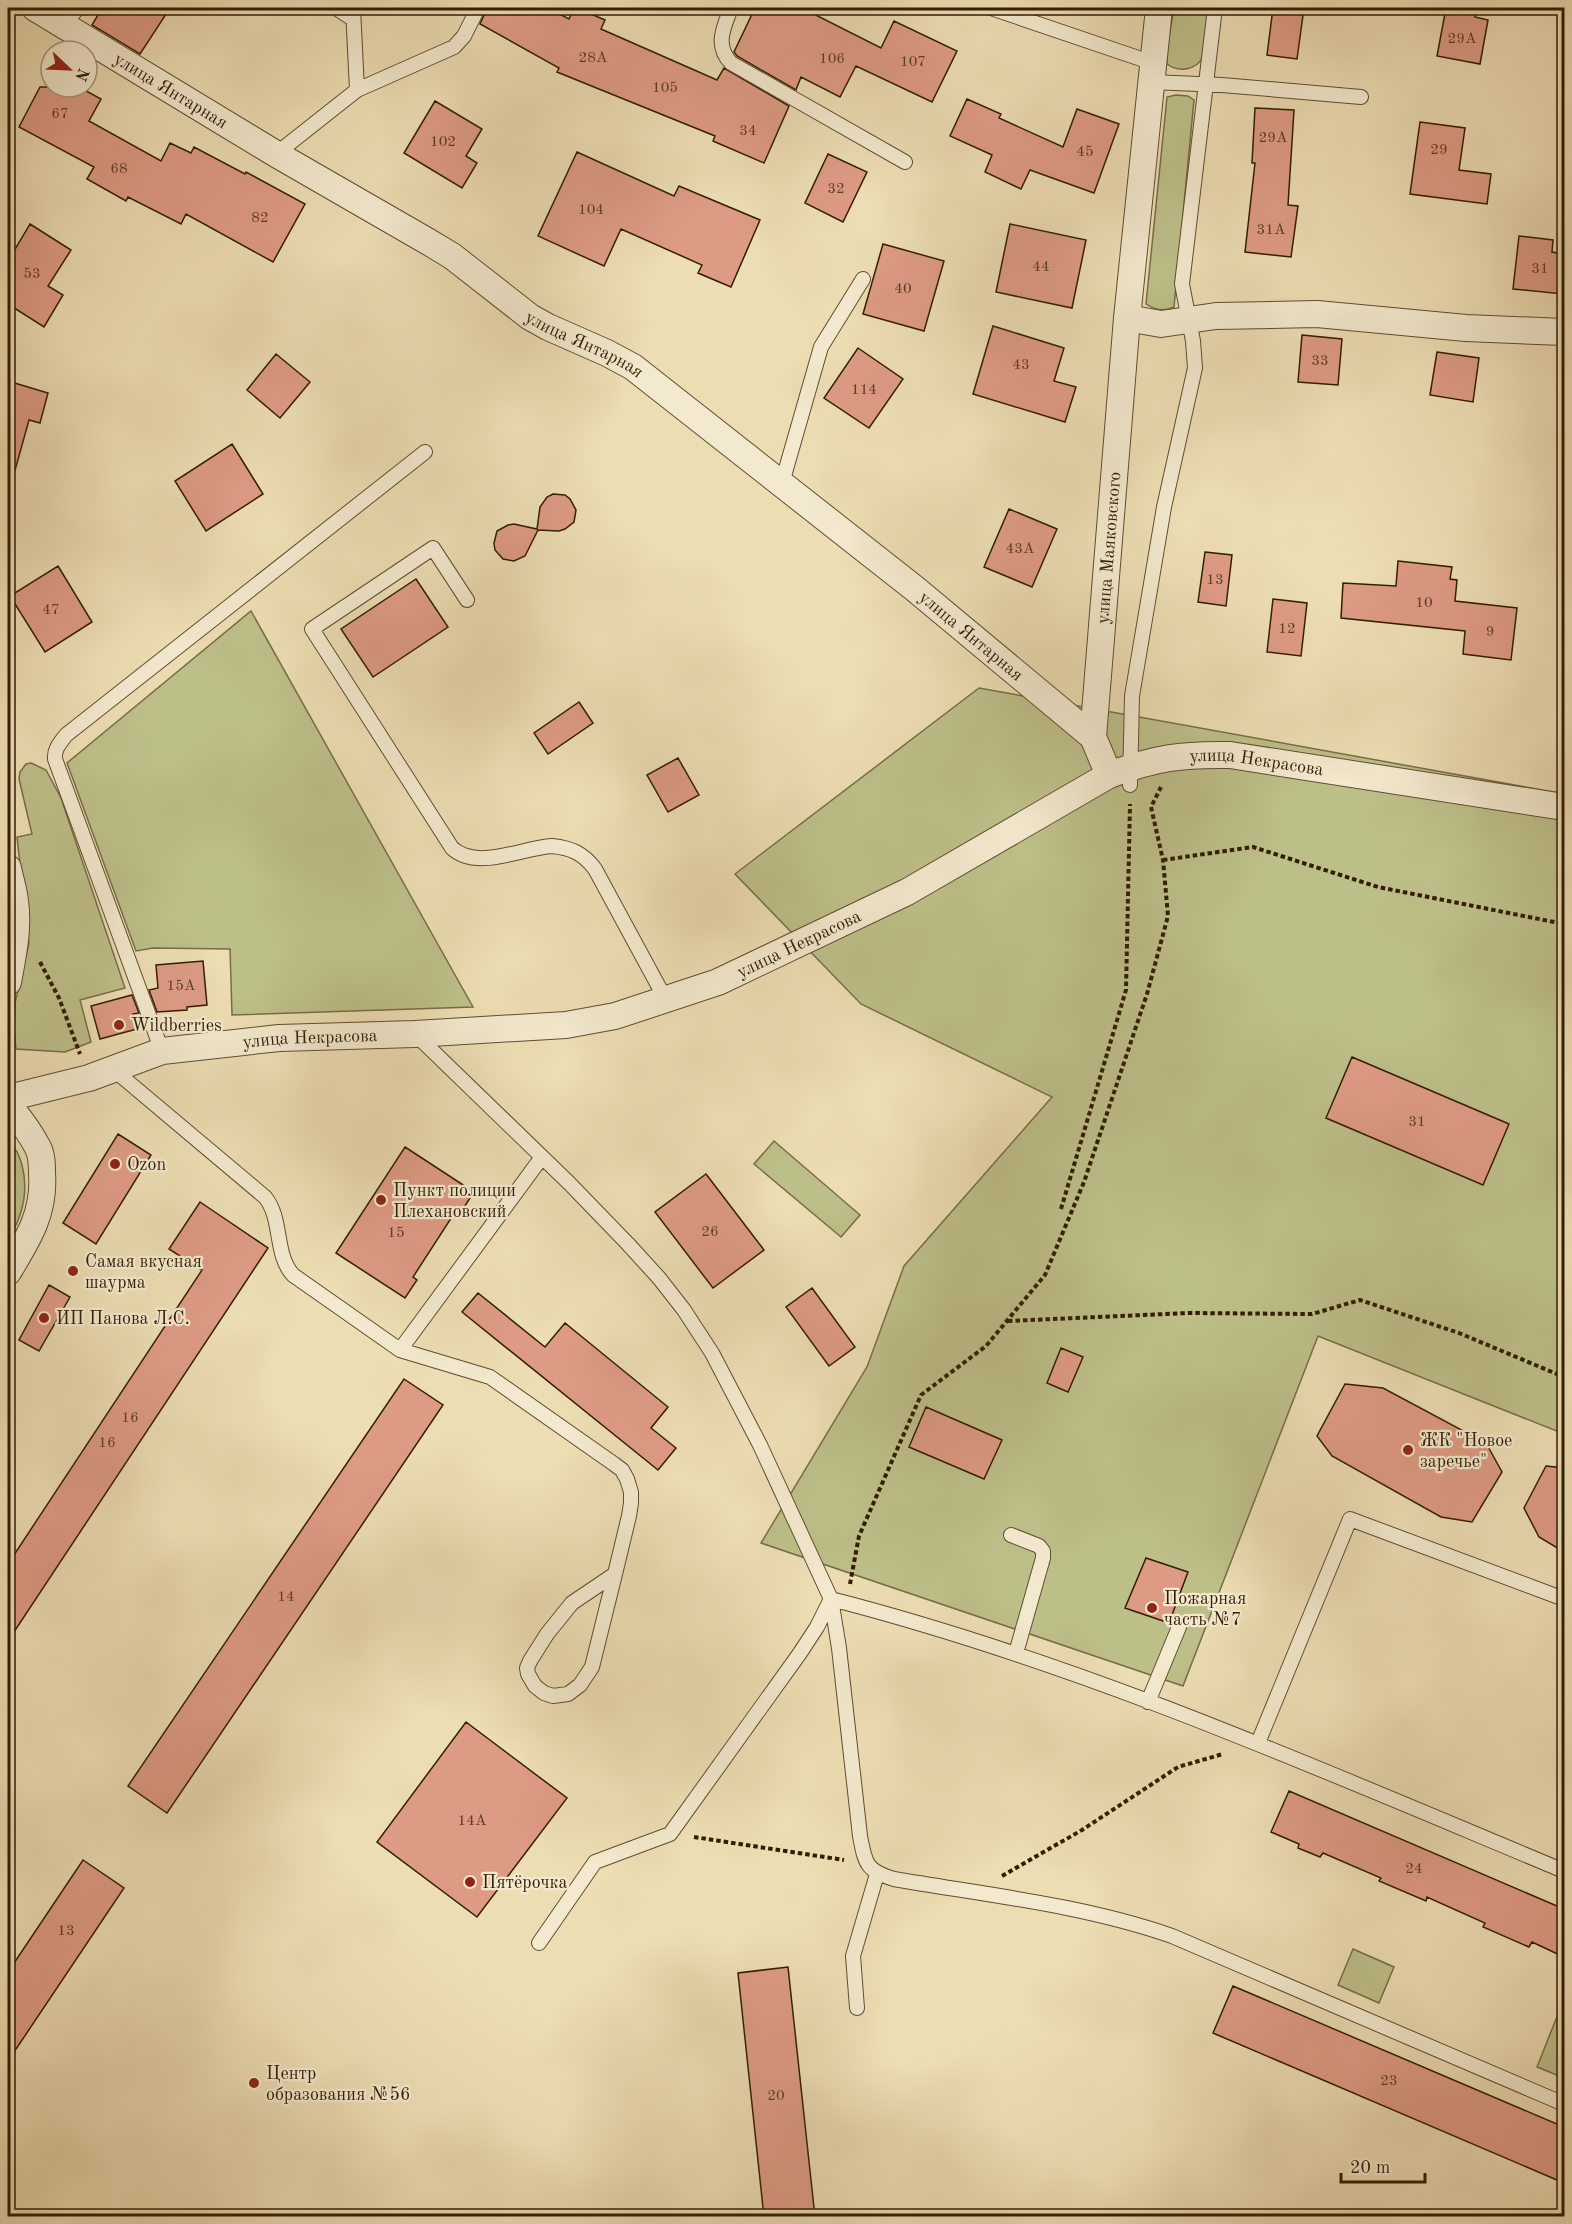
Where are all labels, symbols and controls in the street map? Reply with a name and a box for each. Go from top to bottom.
house number: 29А [1448,32,1477,47]
north arrow [39,39,99,99]
street label: улица Янтарная [110,50,230,132]
house number: 28А [579,51,608,66]
house number: 106 [819,52,845,67]
house number: 107 [900,55,926,70]
text: N [71,65,91,84]
house number: 105 [652,81,678,96]
house number: 67 [51,107,69,122]
house number: 34 [739,124,757,139]
house number: 29А [1259,131,1288,146]
house number: 102 [430,135,456,150]
house number: 29 [1430,143,1448,158]
house number: 45 [1076,145,1094,160]
house number: 68 [110,162,128,177]
house number: 32 [827,182,845,197]
house number: 104 [578,203,604,218]
house number: 82 [251,211,269,226]
house number: 31А [1257,223,1286,238]
house number: 44 [1032,260,1050,275]
house number: 31 [1531,262,1549,277]
house number: 53 [23,267,41,282]
house number: 40 [894,282,912,297]
street label: улица Янтарная [522,308,647,382]
house number: 33 [1311,354,1329,369]
house number: 43 [1012,358,1030,373]
house number: 114 [851,383,877,398]
street label: улица Маяковского [1094,471,1125,625]
house number: 43А [1006,542,1035,557]
house number: 13 [1206,573,1224,588]
street label: улица Янтарная [915,588,1026,685]
house number: 10 [1415,596,1433,611]
house number: 47 [42,603,60,618]
house number: 12 [1278,622,1296,637]
house number: 9 [1486,625,1494,640]
street label: улица Некрасова [1189,747,1325,779]
street label: улица Некрасова [734,907,864,982]
house number: 15А [167,979,196,994]
place label: Wildberries [131,1017,222,1035]
marker: Wildberries [112,1018,126,1032]
street label: улица Некрасова [242,1027,378,1052]
house number: 31 [1408,1115,1426,1130]
place label: Ozon [127,1156,166,1174]
marker: Ozon [108,1157,122,1171]
place label: Пункт полиции Плехановский [393,1182,516,1221]
marker: Пункт полиции Плехановский [374,1193,388,1207]
house number: 26 [701,1225,719,1240]
house number: 15 [387,1226,405,1241]
place label: Самая вкусная шаурма [85,1253,202,1292]
marker: Самая вкусная шаурма [66,1264,80,1278]
place label: ИП Панова Л.С. [56,1310,190,1328]
marker: ИП Панова Л.С. [37,1311,51,1325]
house number: 16 [121,1411,139,1426]
place label: ЖК "Новое заречье" [1420,1432,1512,1471]
house number: 16 [98,1436,116,1451]
marker: ЖК "Новое заречье" [1401,1443,1415,1457]
house number: 14 [277,1590,295,1605]
place label: Пожарная часть №7 [1164,1590,1246,1629]
marker: Пожарная часть №7 [1145,1601,1159,1615]
house number: 14А [458,1814,487,1829]
house number: 24 [1405,1862,1423,1877]
place label: Пятёрочка [482,1874,568,1892]
marker: Пятёрочка [463,1875,477,1889]
house number: 13 [57,1924,75,1939]
place label: Центр образования №56 [266,2065,410,2104]
house number: 23 [1380,2074,1398,2089]
marker: Центр образования №56 [247,2076,261,2090]
house number: 20 [767,2089,785,2104]
scale bar [1341,2146,1425,2184]
text: 20 m [1350,2159,1390,2177]

